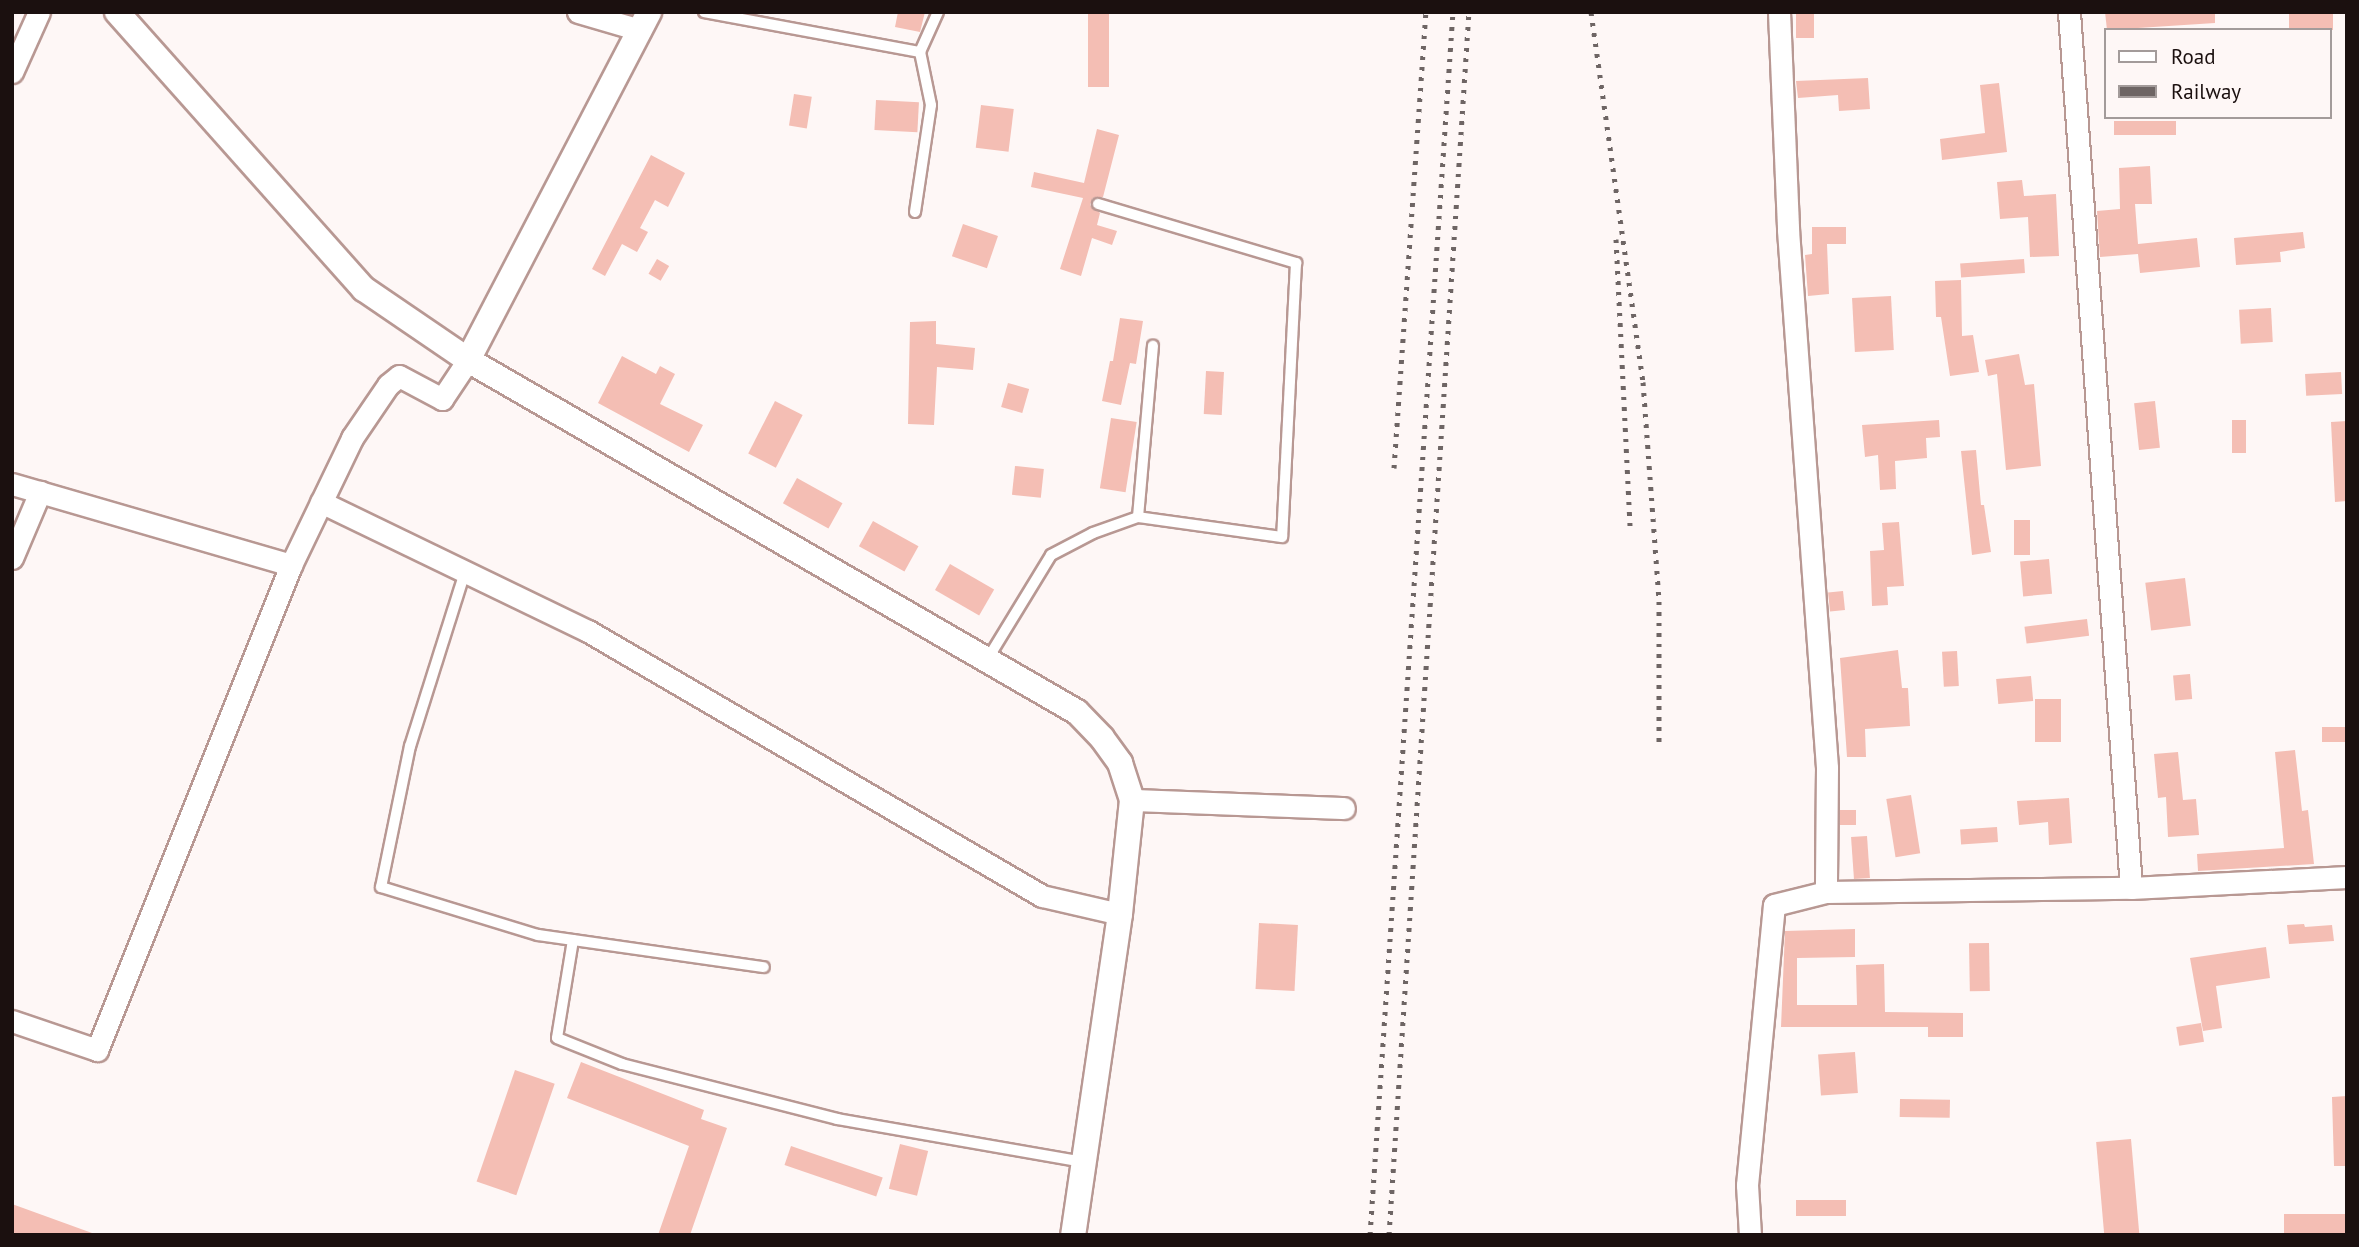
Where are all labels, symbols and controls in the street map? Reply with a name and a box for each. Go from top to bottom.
legend [2104,28,2331,119]
text: Road [2171,43,2215,70]
text: Railway [2171,78,2241,105]

